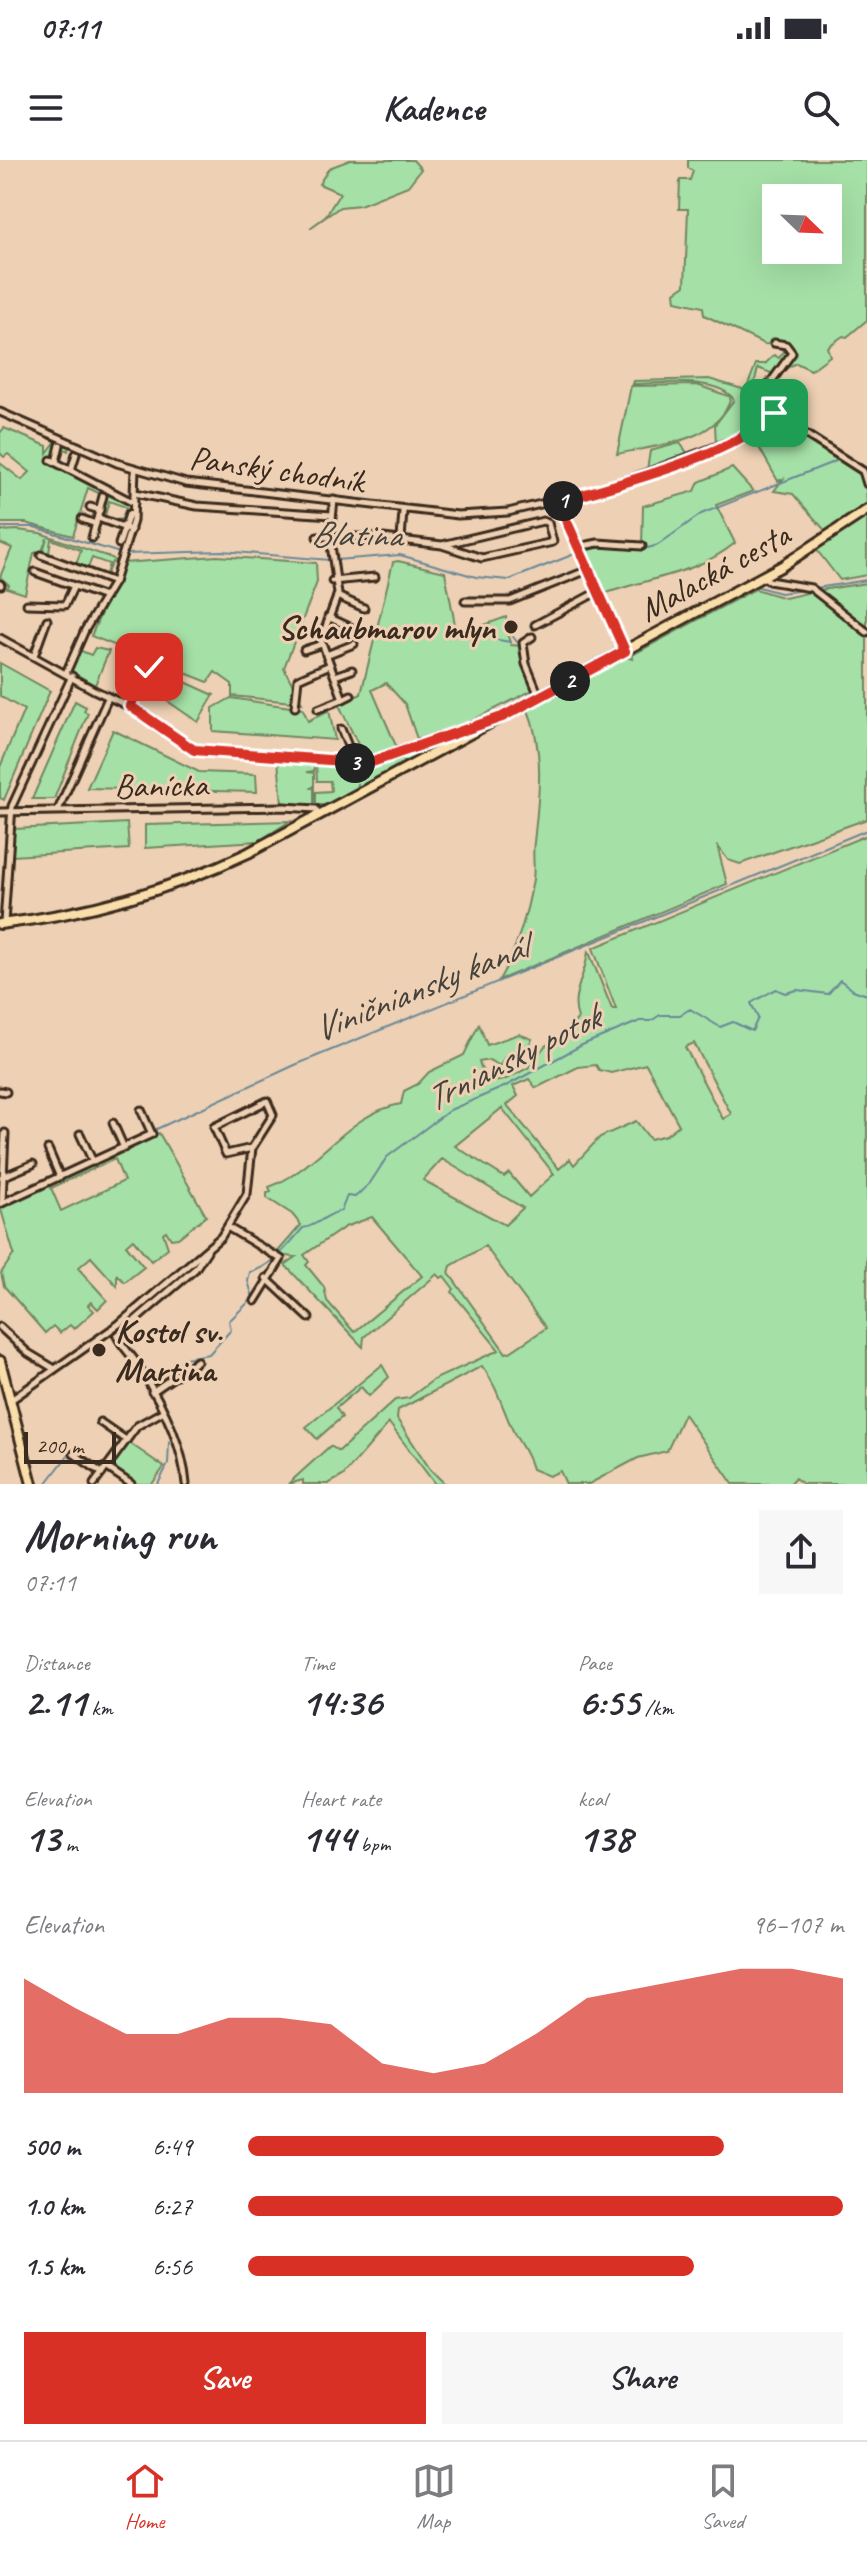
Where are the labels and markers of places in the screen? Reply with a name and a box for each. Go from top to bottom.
pin [740,379,808,447]
pin: 1 [543,481,583,521]
place label: Schaubmarov mlyn [278,606,496,649]
marker: Schaubmarov mlyn [502,618,520,636]
pin [115,633,183,701]
pin: 2 [550,661,590,701]
pin: 3 [335,743,375,783]
place label: Kostol sv. Martina [115,1309,224,1391]
marker: Kostol sv. Martina [90,1341,108,1359]

